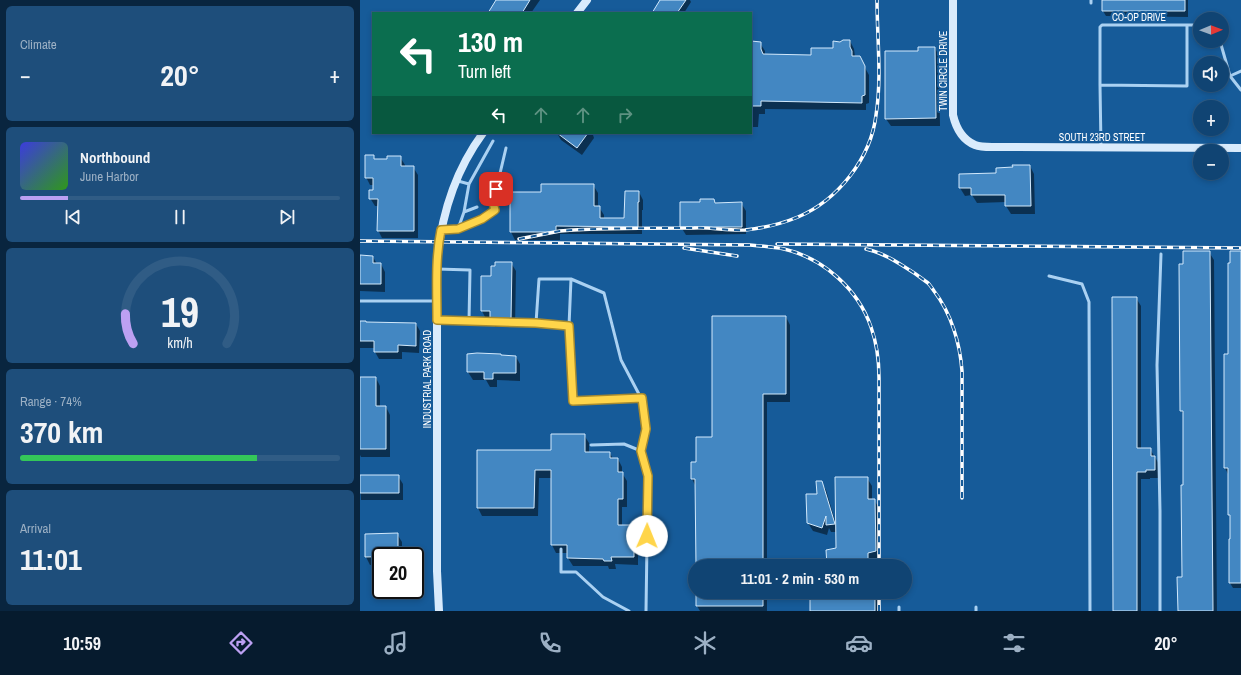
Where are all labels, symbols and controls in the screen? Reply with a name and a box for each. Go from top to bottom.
street label: CO-OP DRIVE [1112,11,1166,24]
north arrow [1193,12,1229,48]
map controls [1193,12,1229,180]
text: 130 m [458,23,523,61]
icon: left [392,28,444,80]
street label: TWIN CIRCLE DRIVE [937,31,950,111]
text: Climate [20,36,57,53]
text: 20° [160,55,200,95]
button: sound [1193,56,1229,92]
text: Turn left [458,59,511,84]
text: − [20,60,31,90]
text: + [329,60,340,90]
button: + [1193,100,1229,136]
icon: left [488,104,510,126]
icon: ahead [530,104,552,126]
icon: ahead [572,104,594,126]
icon: right [614,104,636,126]
street label: SOUTH 23RD STREET [1059,131,1145,144]
button: − [1193,144,1229,180]
text: Northbound [80,147,150,168]
text: June Harbor [80,168,139,185]
pin [479,172,513,206]
icon: arrive [485,178,507,200]
icon: previous [62,206,84,228]
icon: pause [169,206,191,228]
icon: next [276,206,298,228]
text: 19 [161,283,199,339]
street label: INDUSTRIAL PARK ROAD [421,330,434,428]
text: km/h [167,332,193,351]
text: Range · 74% [20,393,82,410]
text: 370 km [20,412,103,452]
position arrow [626,515,668,557]
text: Arrival [20,520,51,537]
text: 11:01 [20,539,82,579]
speed limit sign: 20 [372,547,424,599]
text: 11:01 · 2 min · 530 m [741,568,859,589]
icon: directions [227,629,255,657]
icon: music [382,629,410,657]
icon: phone [536,629,564,657]
icon: climate [691,629,719,657]
icon: car [845,629,873,657]
icon: filters [1000,629,1028,657]
text: 10:59 [63,631,101,656]
text: 20° [1154,631,1178,656]

